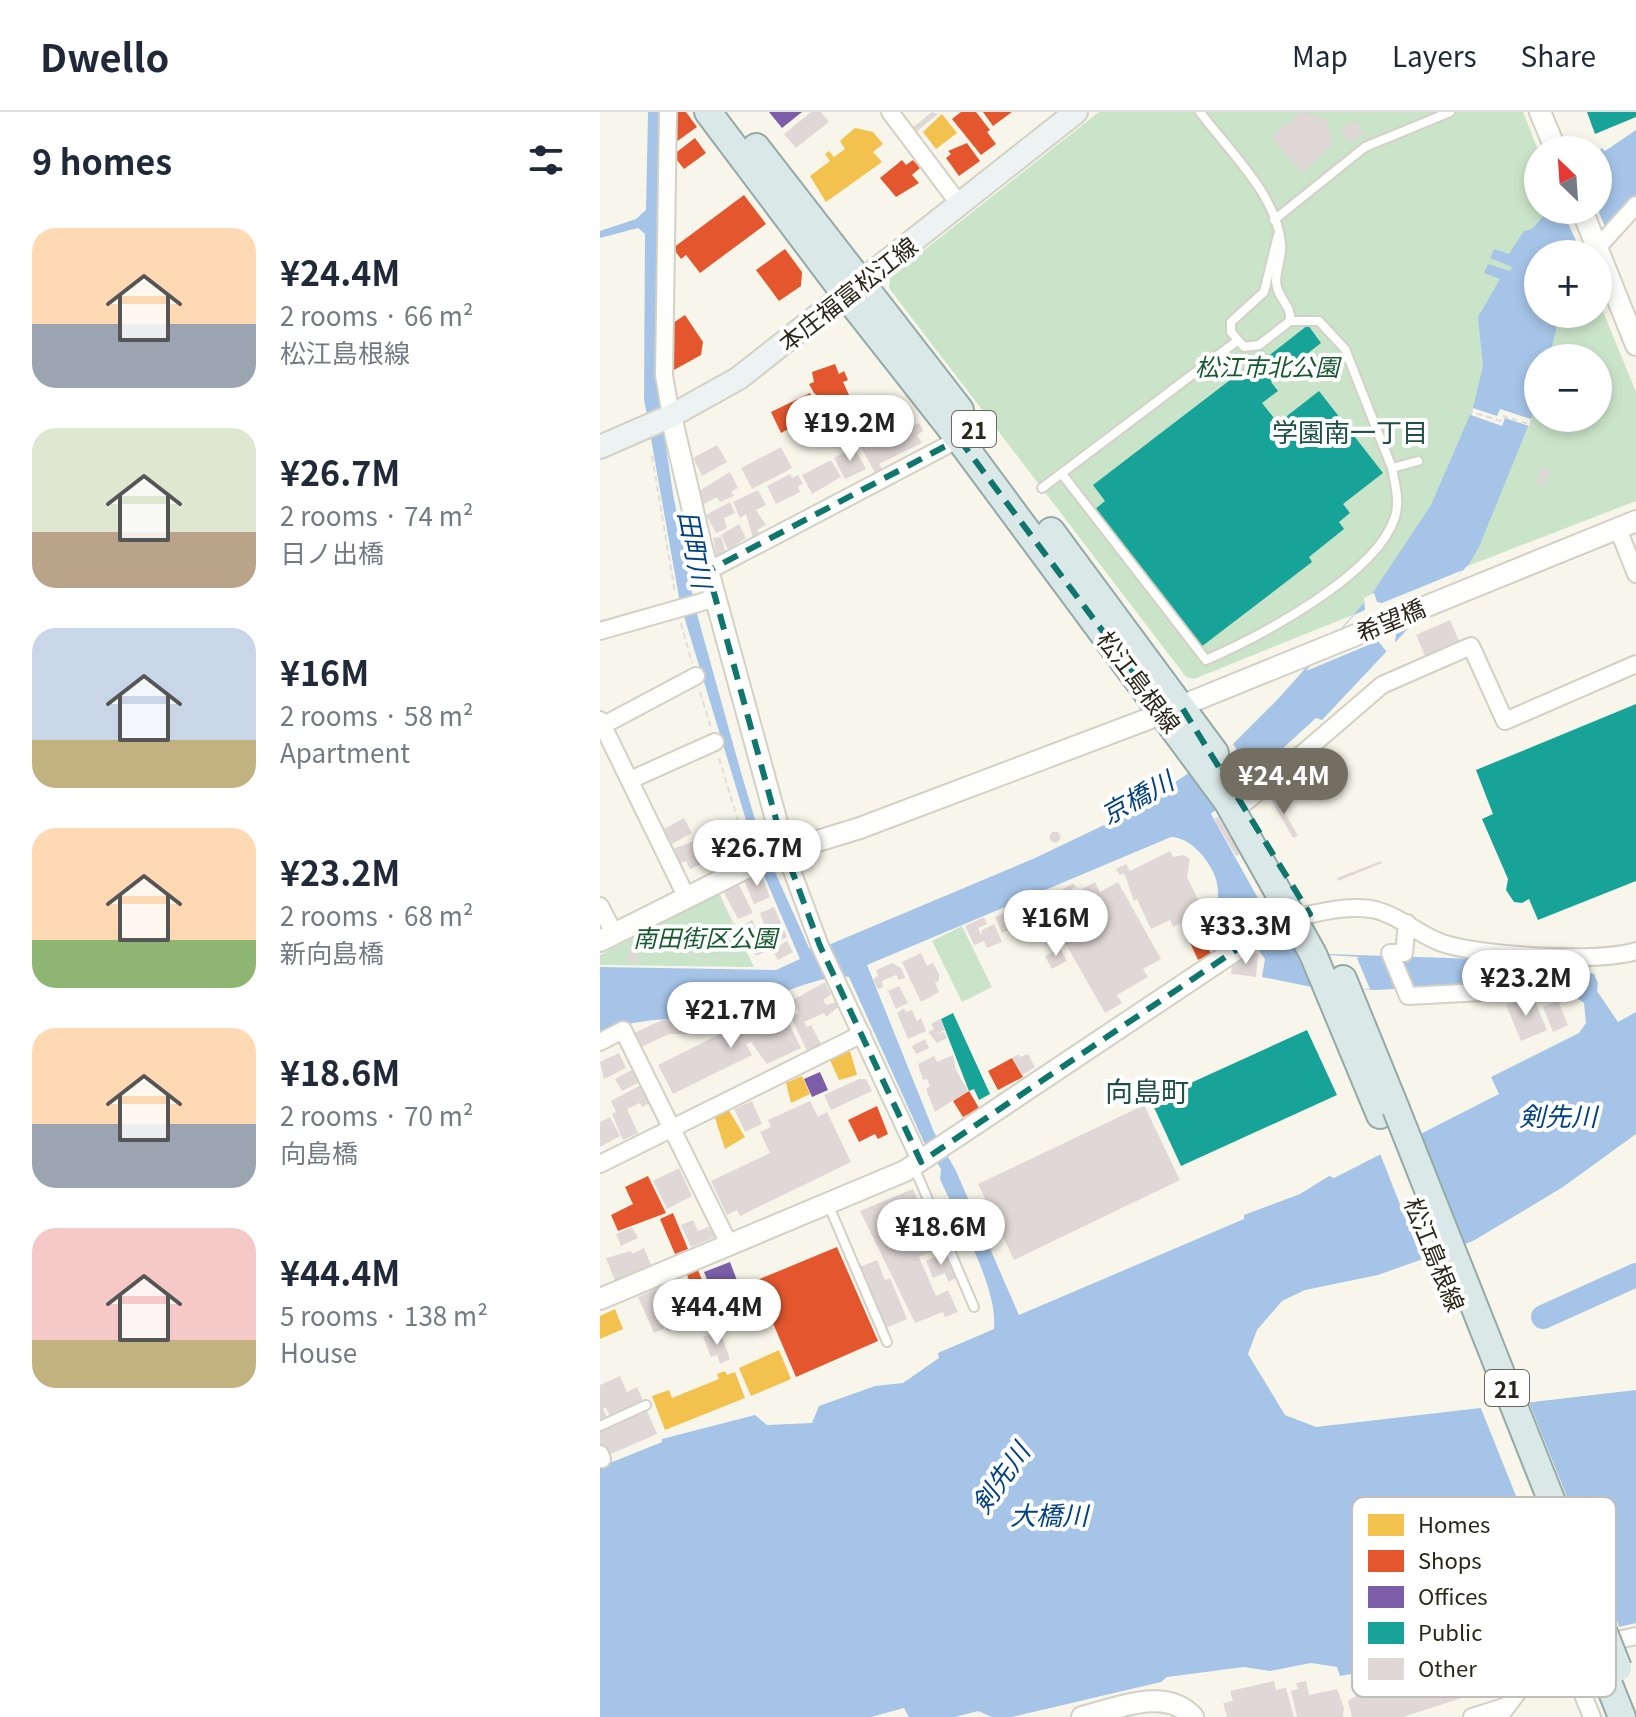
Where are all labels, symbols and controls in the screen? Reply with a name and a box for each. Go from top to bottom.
text: Dwello [40,28,169,83]
text: Map [1292,35,1348,75]
text: Layers [1392,35,1477,75]
text: Share [1521,35,1596,75]
text: 9 homes [32,136,172,185]
north arrow [1524,136,1612,224]
map controls [1524,136,1612,432]
icon: filters [524,138,568,182]
street label: 本庄福富松江線 [770,227,924,359]
button: + [1524,240,1612,328]
text: ¥24.4M [280,247,400,296]
icon: home [96,260,192,356]
text: 2 rooms · 66 m² [280,296,473,333]
text: 松江島根線 [280,333,410,370]
button: − [1524,344,1612,432]
park label: 松江市北公園 [1195,348,1342,383]
pin: ¥19.2M [785,395,915,463]
text: ¥19.2M [804,402,896,439]
road number: 21 [952,411,996,447]
district label: 学園南一丁目 [1272,412,1428,449]
text: ¥26.7M [280,447,400,496]
icon: home [96,460,192,556]
text: 2 rooms · 74 m² [280,496,473,533]
water label: 田町川 [671,507,723,594]
text: 日ノ出橋 [280,533,384,570]
street label: 希望橋 [1350,589,1430,649]
street label: 松江島根線 [1090,623,1190,739]
text: ¥16M [280,647,369,696]
icon: home [96,660,192,756]
text: 2 rooms · 58 m² [280,696,473,733]
text: Apartment [280,733,410,770]
pin: ¥24.4M [1219,748,1349,816]
text: ¥24.4M [1238,755,1330,792]
water label: 京橋川 [1093,759,1182,831]
pin: ¥26.7M [692,820,822,888]
text: ¥26.7M [711,827,803,864]
text: ¥23.2M [280,847,400,896]
icon: home [96,860,192,956]
pin: ¥16M [1009,890,1103,958]
text: 2 rooms · 68 m² [280,896,473,933]
text: ¥16M [1022,897,1090,934]
pin: ¥33.3M [1181,898,1311,966]
text: ¥33.3M [1200,905,1292,942]
park label: 南田街区公園 [633,919,780,954]
text: 新向島橋 [280,933,384,970]
pin: ¥23.2M [1461,950,1591,1018]
text: ¥23.2M [1480,957,1572,994]
pin: ¥21.7M [666,982,796,1050]
text: ¥21.7M [685,989,777,1026]
text: ¥18.6M [280,1047,400,1096]
icon: home [96,1060,192,1156]
district label: 向島町 [1105,1070,1189,1110]
text: 2 rooms · 70 m² [280,1096,473,1133]
water label: 剣先川 [1519,1096,1600,1133]
text: 向島橋 [280,1133,358,1170]
street label: 松江島根線 [1397,1192,1475,1316]
pin: ¥18.6M [876,1199,1006,1267]
text: ¥18.6M [895,1206,987,1243]
text: ¥44.4M [280,1247,400,1296]
icon: home [96,1260,192,1356]
pin: ¥44.4M [652,1279,782,1347]
text: ¥44.4M [671,1286,763,1323]
text: 5 rooms · 138 m² [280,1296,488,1333]
text: House [280,1333,357,1370]
road number: 21 [1485,1370,1529,1406]
water label: 剣先川 [961,1432,1038,1520]
water label: 大橋川 [1010,1495,1091,1532]
legend [1352,1497,1616,1697]
text: Homes [1418,1507,1490,1539]
text: Shops [1418,1543,1482,1575]
text: Offices [1418,1579,1488,1611]
text: Public [1418,1615,1482,1647]
text: Other [1418,1651,1477,1683]

